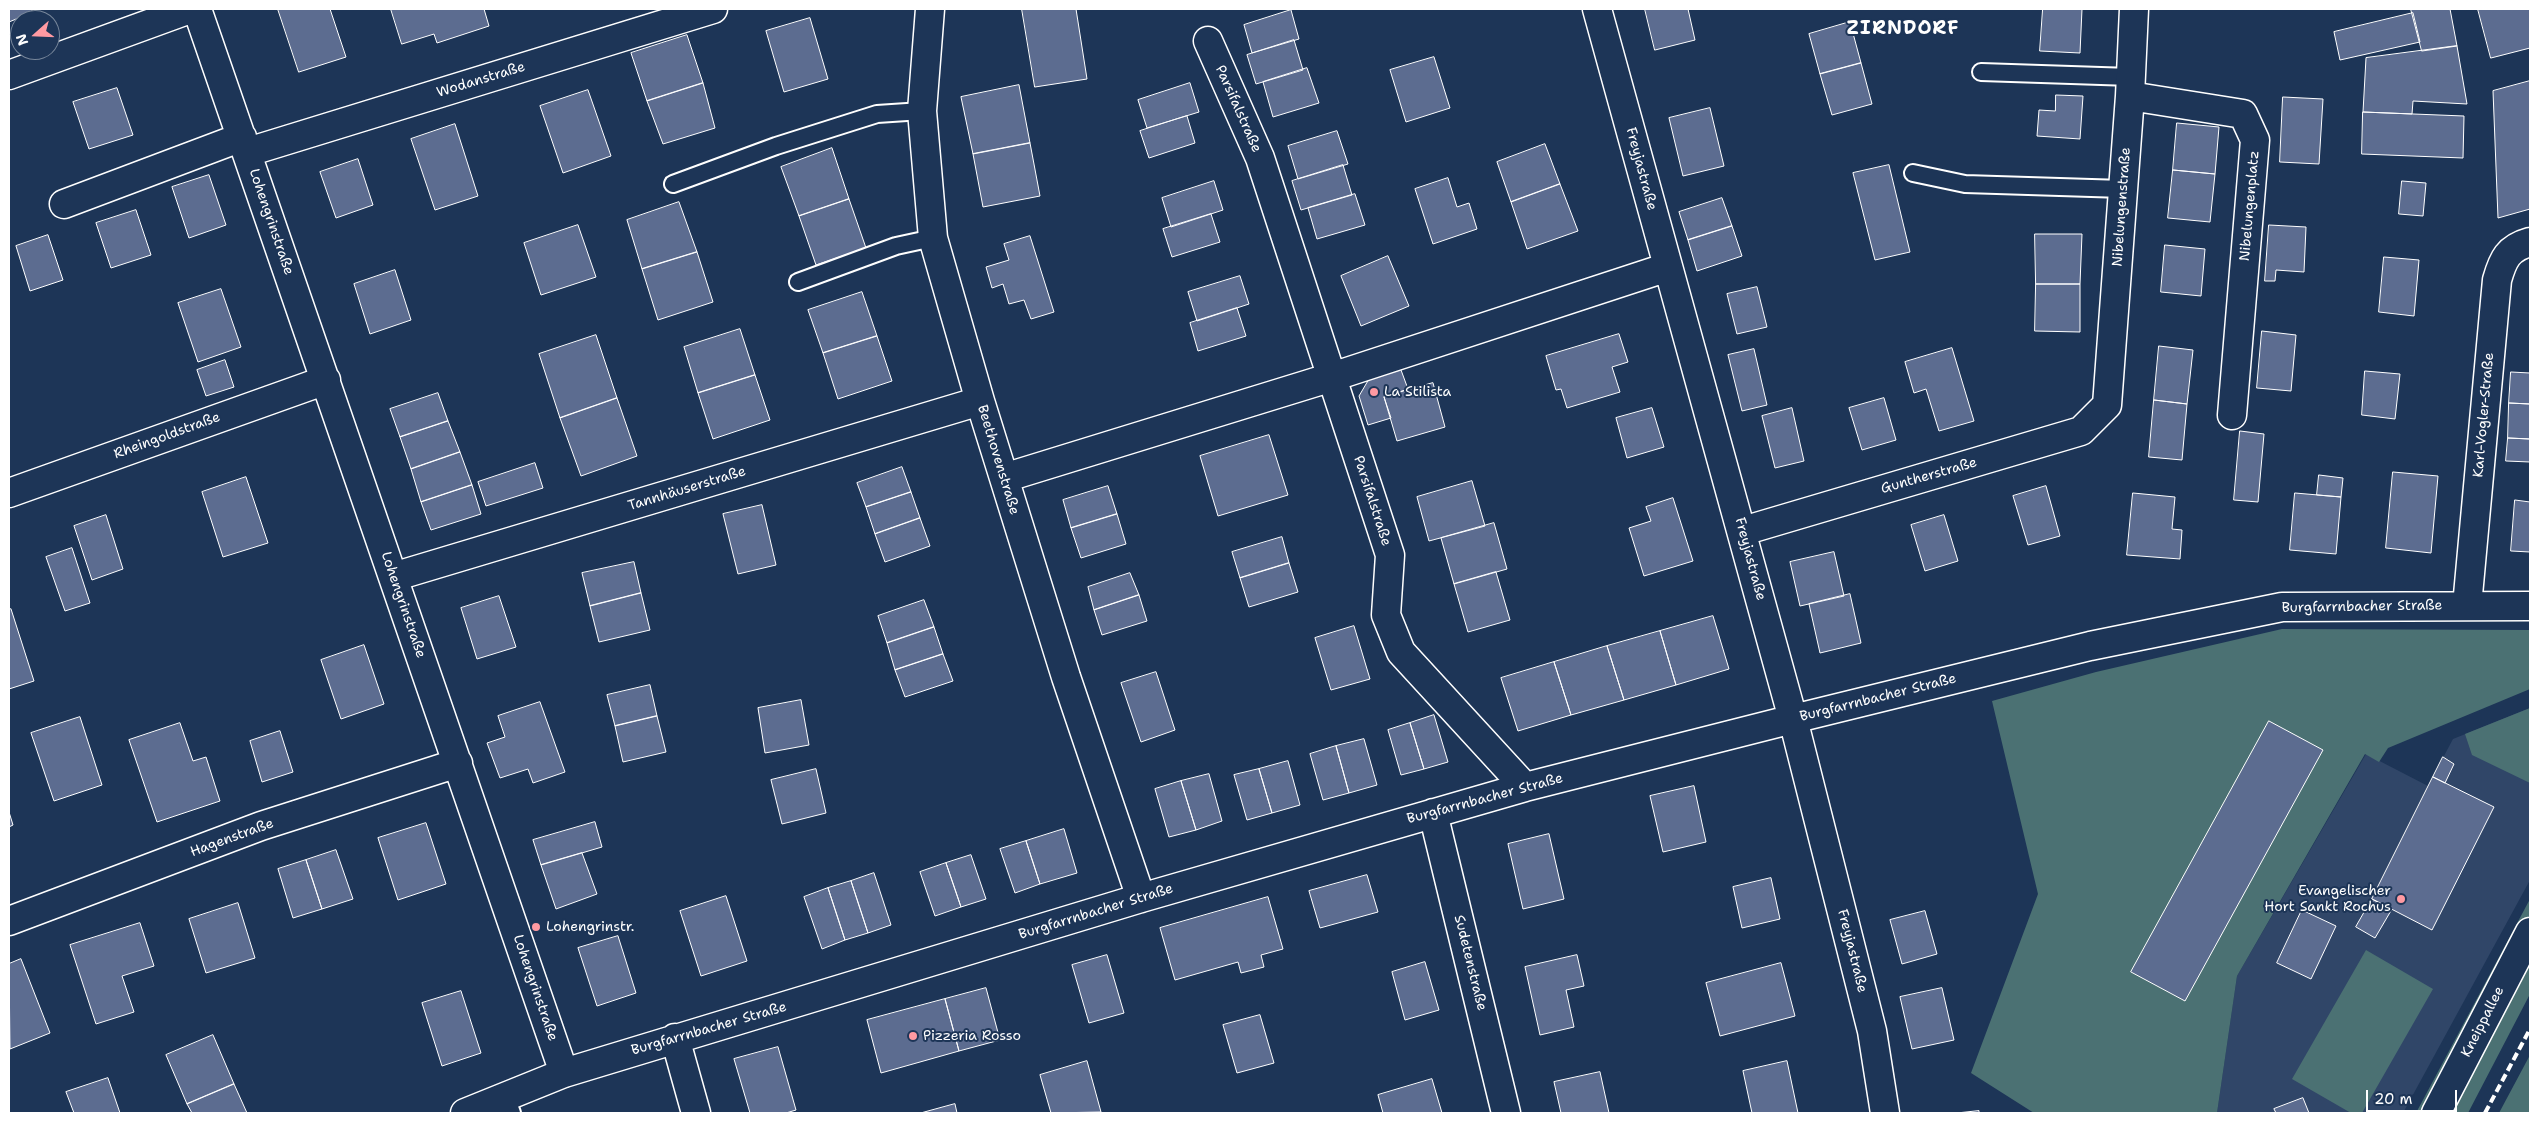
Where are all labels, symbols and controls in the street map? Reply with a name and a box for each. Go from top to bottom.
north arrow [10,10,60,60]
district label: ZIRNDORF [1845,18,1961,40]
text: N [11,31,32,48]
street label: Wodanstraße [435,59,527,101]
street label: Parsifalstraße [1211,63,1265,155]
street label: Freyjastraße [1622,126,1660,212]
street label: Nibelungenstraße [2109,147,2135,267]
street label: Nibelungenplatz [2237,150,2263,262]
street label: Lohengrinstraße [245,167,297,277]
street label: Karl-Vogler-Straße [2470,352,2498,478]
place label: La Stilista [1384,384,1451,400]
marker: La Stilista [1368,386,1380,398]
street label: Beethovenstraße [973,403,1023,517]
street label: Rheingoldstraße [112,409,222,463]
street label: Parsifalstraße [1350,454,1394,548]
street label: Guntherstraße [1879,454,1979,498]
street label: Tannhäuserstraße [626,463,748,515]
street label: Freyjastraße [1731,516,1769,602]
street label: Lohengrinstraße [377,550,429,660]
street label: Burgfarrnbacher Straße [2281,597,2443,617]
street label: Burgfarrnbacher Straße [1798,670,1958,726]
street label: Burgfarrnbacher Straße [1405,770,1565,828]
street label: Hagenstraße [188,815,276,861]
street label: Burgfarrnbacher Straße [1017,880,1175,944]
place label: Evangelischer Hort Sankt Rochus [2264,883,2391,916]
marker: Evangelischer Hort Sankt Rochus [2395,893,2407,905]
street label: Freyjastraße [1834,908,1870,994]
street label: Sudetenstraße [1450,913,1490,1013]
place label: Lohengrinstr. [546,919,634,935]
marker: Lohengrinstr. [530,921,542,933]
street label: Lohengrinstraße [509,933,561,1043]
street label: Kneippallee [2458,984,2508,1060]
street label: Burgfarrnbacher Straße [629,999,789,1059]
place label: Pizzeria Rosso [923,1028,1021,1044]
marker: Pizzeria Rosso [907,1030,919,1042]
scale bar [2369,1080,2460,1112]
text: 20 m [2374,1089,2413,1109]

